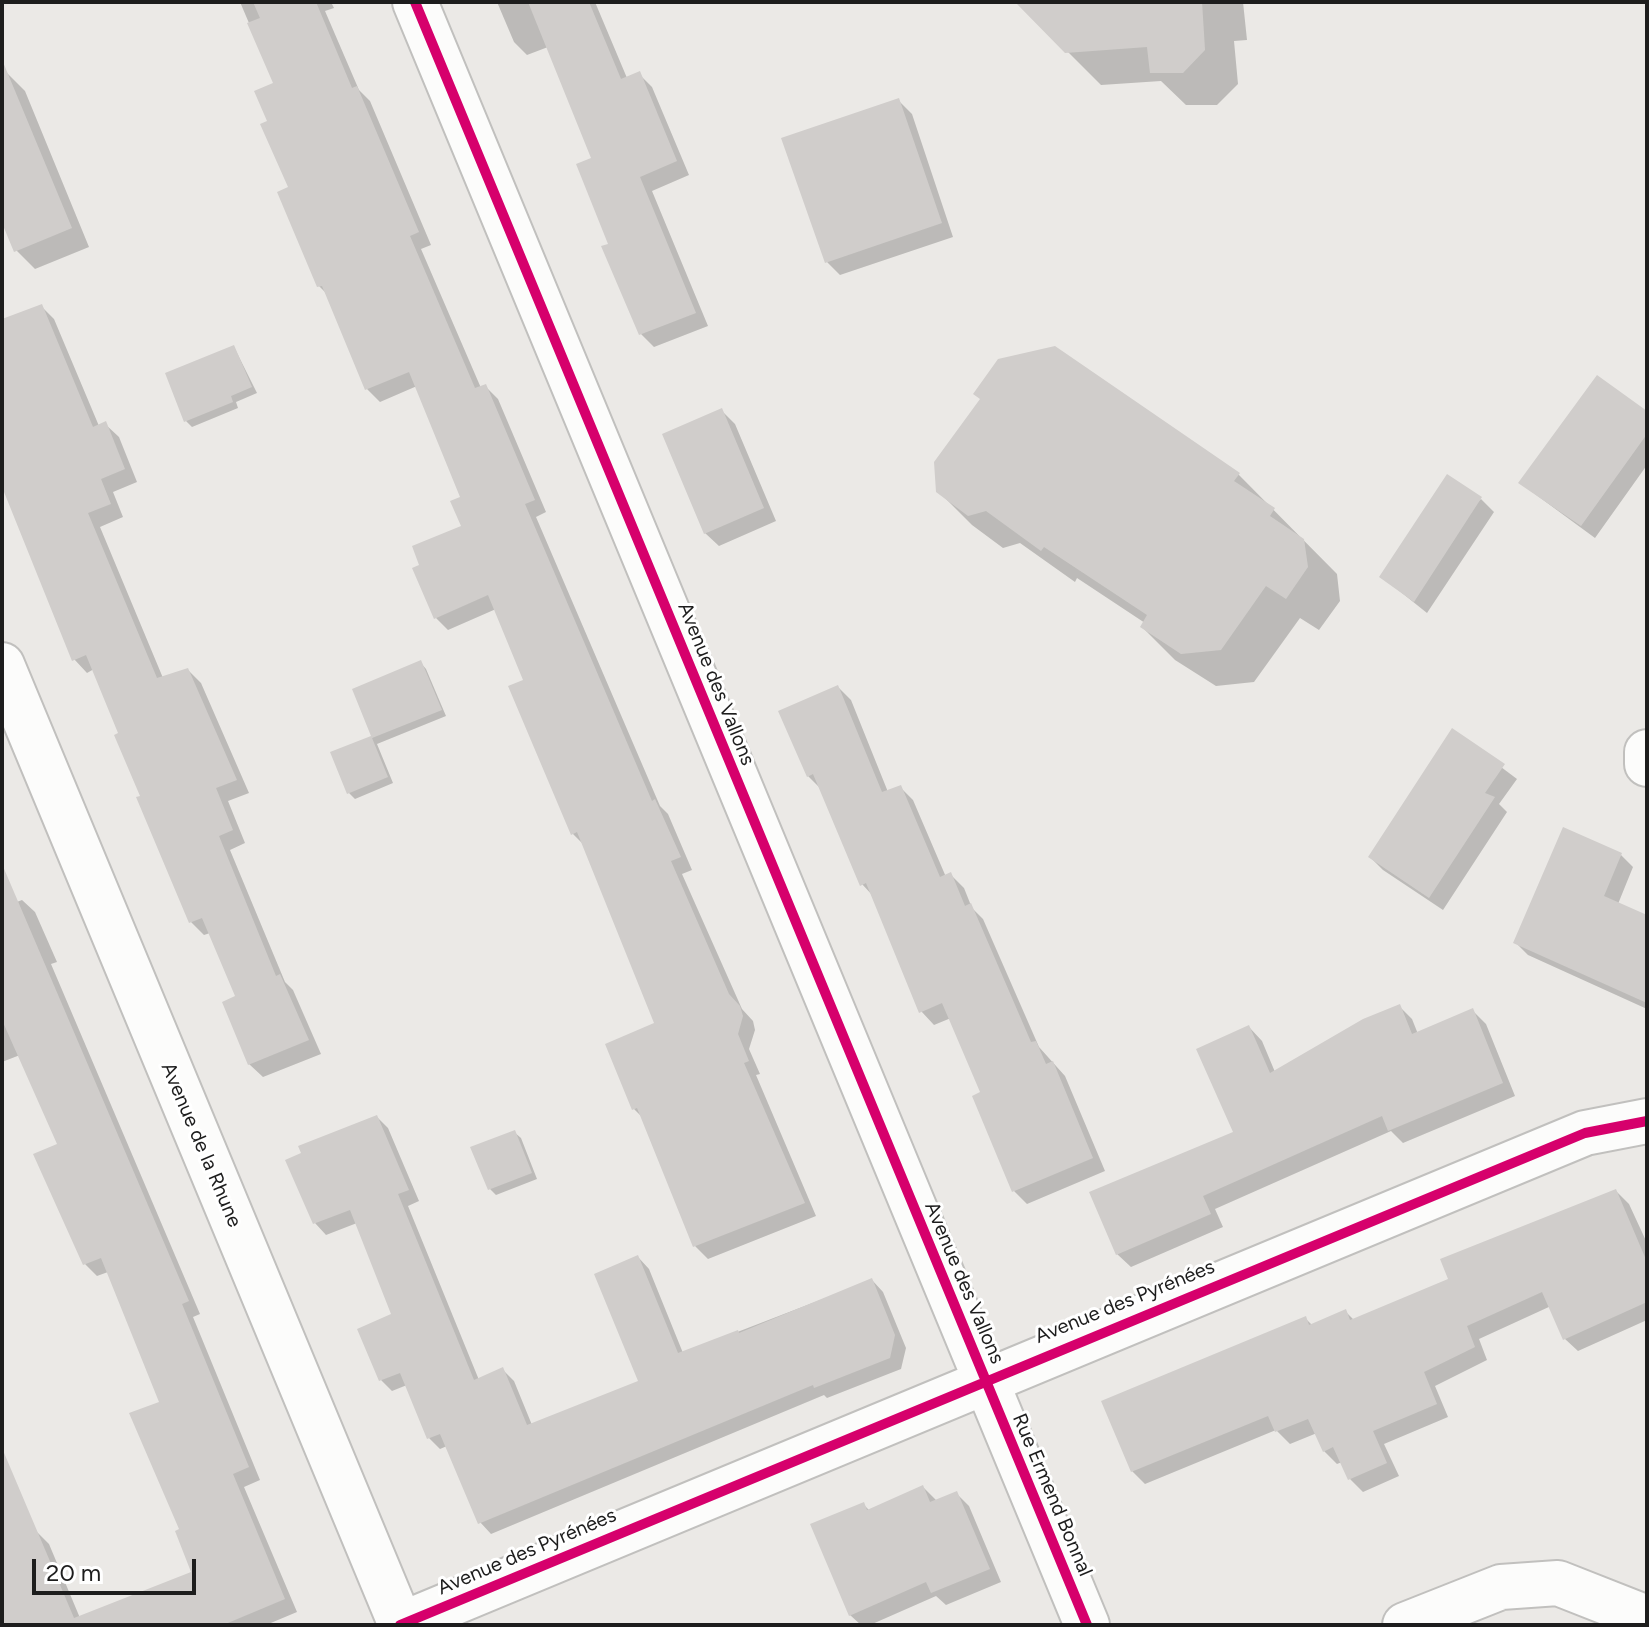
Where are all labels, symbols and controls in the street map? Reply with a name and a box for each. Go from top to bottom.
street label: Avenue des Vallons [672,599,760,769]
street label: Avenue de la Rhune [155,1059,247,1231]
street label: Avenue des Vallons [919,1198,1009,1368]
street label: Avenue des Pyrénées [1032,1255,1218,1349]
street label: Rue Ermend Bonnal [1007,1410,1097,1580]
street label: Avenue des Pyrénées [434,1504,620,1600]
scale bar [36,1543,200,1593]
text: 20 m [46,1558,101,1587]

